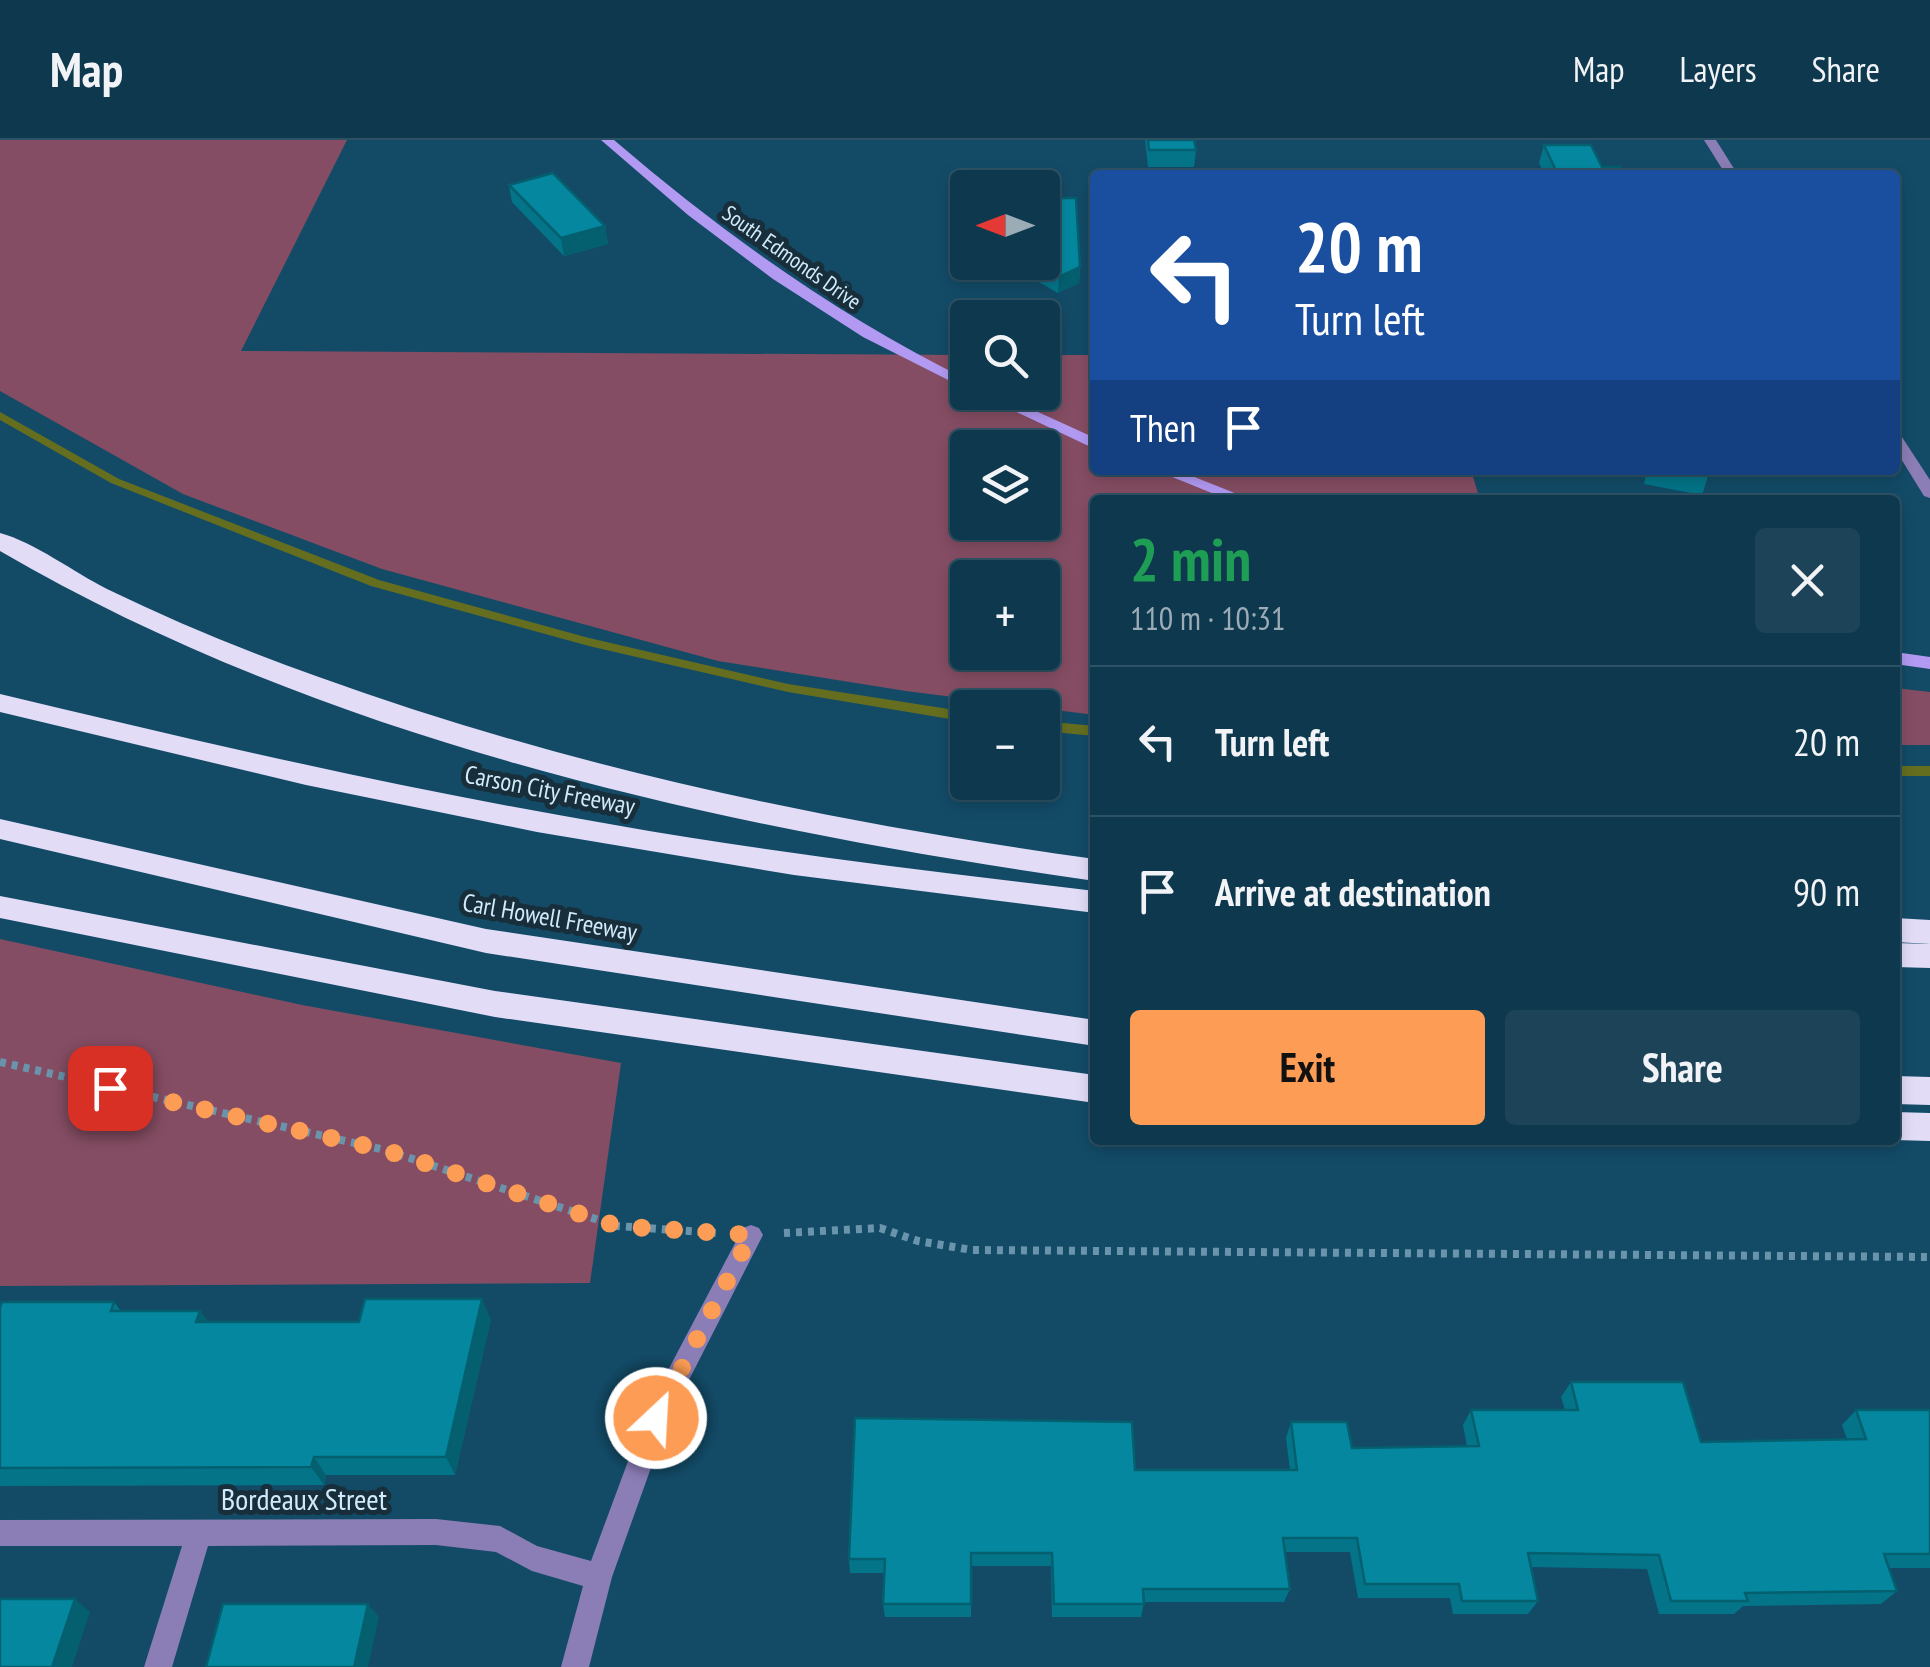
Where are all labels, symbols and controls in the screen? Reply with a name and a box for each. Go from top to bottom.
text: Map [50,38,123,100]
text: Map [1573,46,1624,92]
text: Layers [1679,46,1757,92]
text: Share [1812,46,1880,92]
north arrow [950,170,1060,280]
map controls [950,170,1060,800]
street label: South Edmonds Drive [717,199,867,315]
text: 20 m [1295,201,1423,291]
icon: left [1130,210,1260,340]
text: Turn left [1295,289,1425,347]
button: search [950,300,1060,410]
icon: arrive [1216,400,1271,455]
text: Then [1130,403,1196,452]
button: layers [950,430,1060,540]
text: 2 min [1130,520,1251,598]
button: close [1755,528,1860,633]
button: + [950,560,1060,670]
text: 110 m · 10:31 [1130,597,1285,639]
button: − [950,690,1060,800]
icon: left [1130,714,1185,769]
text: Turn left [1215,717,1329,766]
text: 20 m [1793,717,1860,766]
street label: Carson City Freeway [462,758,638,822]
icon: arrive [1130,864,1185,919]
text: Arrive at destination [1215,867,1491,916]
text: 90 m [1793,867,1860,916]
street label: Carl Howell Freeway [460,886,640,948]
button: Exit [1130,1010,1485,1125]
button: Share [1505,1010,1860,1125]
pin [68,1046,153,1131]
icon: arrive [83,1061,138,1116]
position arrow [604,1366,708,1470]
street label: Bordeaux Street [221,1479,388,1518]

